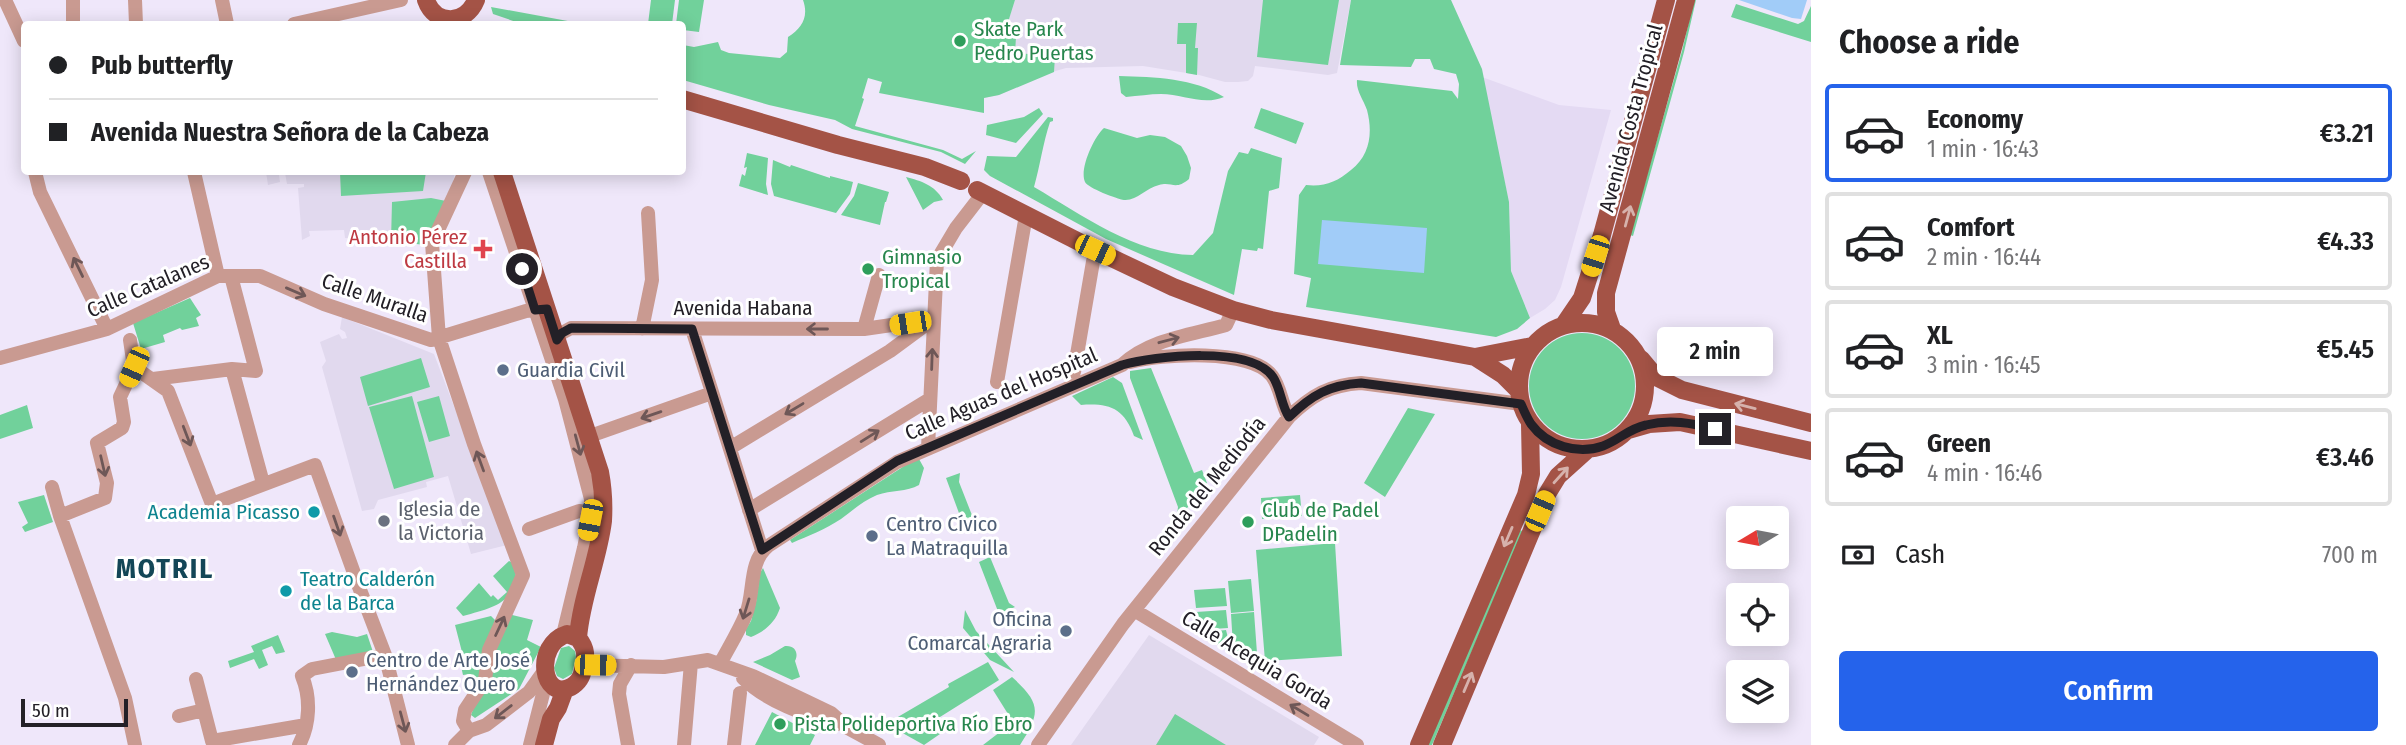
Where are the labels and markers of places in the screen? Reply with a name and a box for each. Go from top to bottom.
place label: Skate Park Pedro Puertas [974,16,1094,66]
marker: Skate Park Pedro Puertas [952,33,968,49]
place label: Antonio Pérez Castilla [349,224,467,274]
marker: Antonio Pérez Castilla [473,239,493,259]
place label: Gimnasio Tropical [882,244,962,294]
marker: Gimnasio Tropical [860,261,876,277]
place label: Guardia Civil [517,357,625,383]
marker: Guardia Civil [495,362,511,378]
place label: Iglesia de la Victoria [398,496,484,546]
place label: Club de Padel DPadelin [1262,497,1379,547]
place label: Academia Picasso [148,499,300,525]
marker: Academia Picasso [306,504,322,520]
place label: Centro Cívico La Matraquilla [886,511,1008,561]
marker: Iglesia de la Victoria [376,513,392,529]
marker: Club de Padel DPadelin [1240,514,1256,530]
marker: Centro Cívico La Matraquilla [864,528,880,544]
place label: Teatro Calderón de la Barca [300,566,435,616]
marker: Teatro Calderón de la Barca [278,583,294,599]
place label: Oficina Comarcal Agraria [907,606,1052,656]
marker: Oficina Comarcal Agraria [1058,623,1074,639]
place label: Centro de Arte José Hernández Quero [366,647,530,697]
marker: Centro de Arte José Hernández Quero [344,664,360,680]
place label: Pista Polideportiva Río Ebro [794,711,1033,737]
marker: Pista Polideportiva Río Ebro [772,716,788,732]

